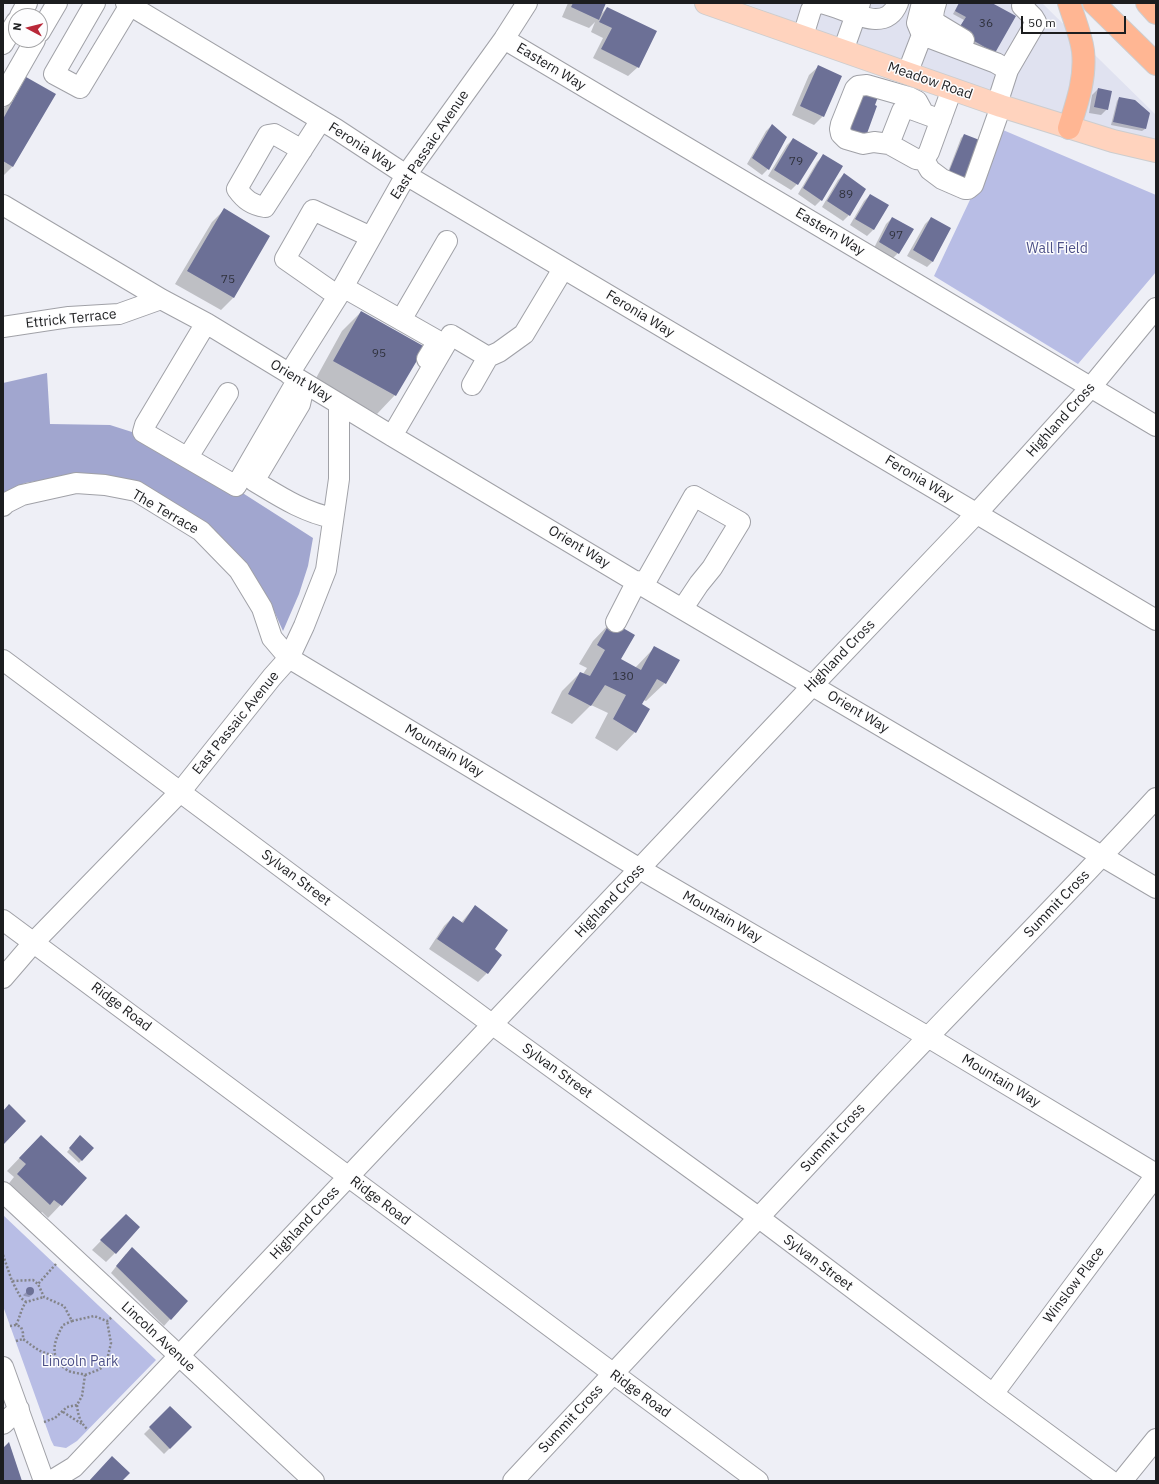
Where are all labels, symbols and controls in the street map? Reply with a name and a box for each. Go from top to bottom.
north arrow [8,8,48,48]
scale bar [1023,8,1128,34]
text: 50 m [1028,15,1056,30]
house number: 36 [979,17,993,31]
text: N [10,22,25,31]
street label: Eastern Way [513,40,589,94]
street label: Meadow Road [885,59,975,103]
street label: East Passaic Avenue [387,87,473,203]
street label: Feronia Way [325,119,399,175]
house number: 79 [789,155,803,169]
house number: 89 [839,188,853,202]
street label: Eastern Way [792,205,868,259]
house number: 97 [889,229,903,243]
park label: Wall Field [1026,241,1088,257]
house number: 75 [221,273,235,287]
street label: Feronia Way [603,287,677,341]
street label: Ettrick Terrace [25,306,117,332]
house number: 95 [372,347,386,361]
street label: Orient Way [267,356,335,406]
street label: Highland Cross [1023,379,1099,461]
street label: Feronia Way [882,452,956,506]
street label: The Terrace [129,486,201,538]
street label: Orient Way [545,522,613,572]
street label: Highland Cross [801,616,879,696]
street label: East Passaic Avenue [189,668,283,778]
house number: 130 [612,670,634,684]
street label: Orient Way [824,687,892,737]
street label: Mountain Way [402,721,486,781]
street label: Sylvan Street [258,846,334,910]
street label: Highland Cross [572,861,648,941]
street label: Summit Cross [1021,867,1093,941]
street label: Mountain Way [679,887,765,947]
street label: Ridge Road [88,979,154,1035]
street label: Sylvan Street [519,1040,595,1102]
street label: Mountain Way [959,1051,1043,1111]
street label: Summit Cross [797,1100,869,1176]
street label: Ridge Road [347,1173,413,1229]
street label: Highland Cross [267,1183,343,1263]
street label: Sylvan Street [780,1231,856,1295]
street label: Winslow Place [1040,1244,1108,1326]
street label: Lincoln Avenue [118,1298,198,1376]
park label: Lincoln Park [42,1354,118,1370]
street label: Ridge Road [606,1366,674,1422]
street label: Summit Cross [535,1381,607,1457]

